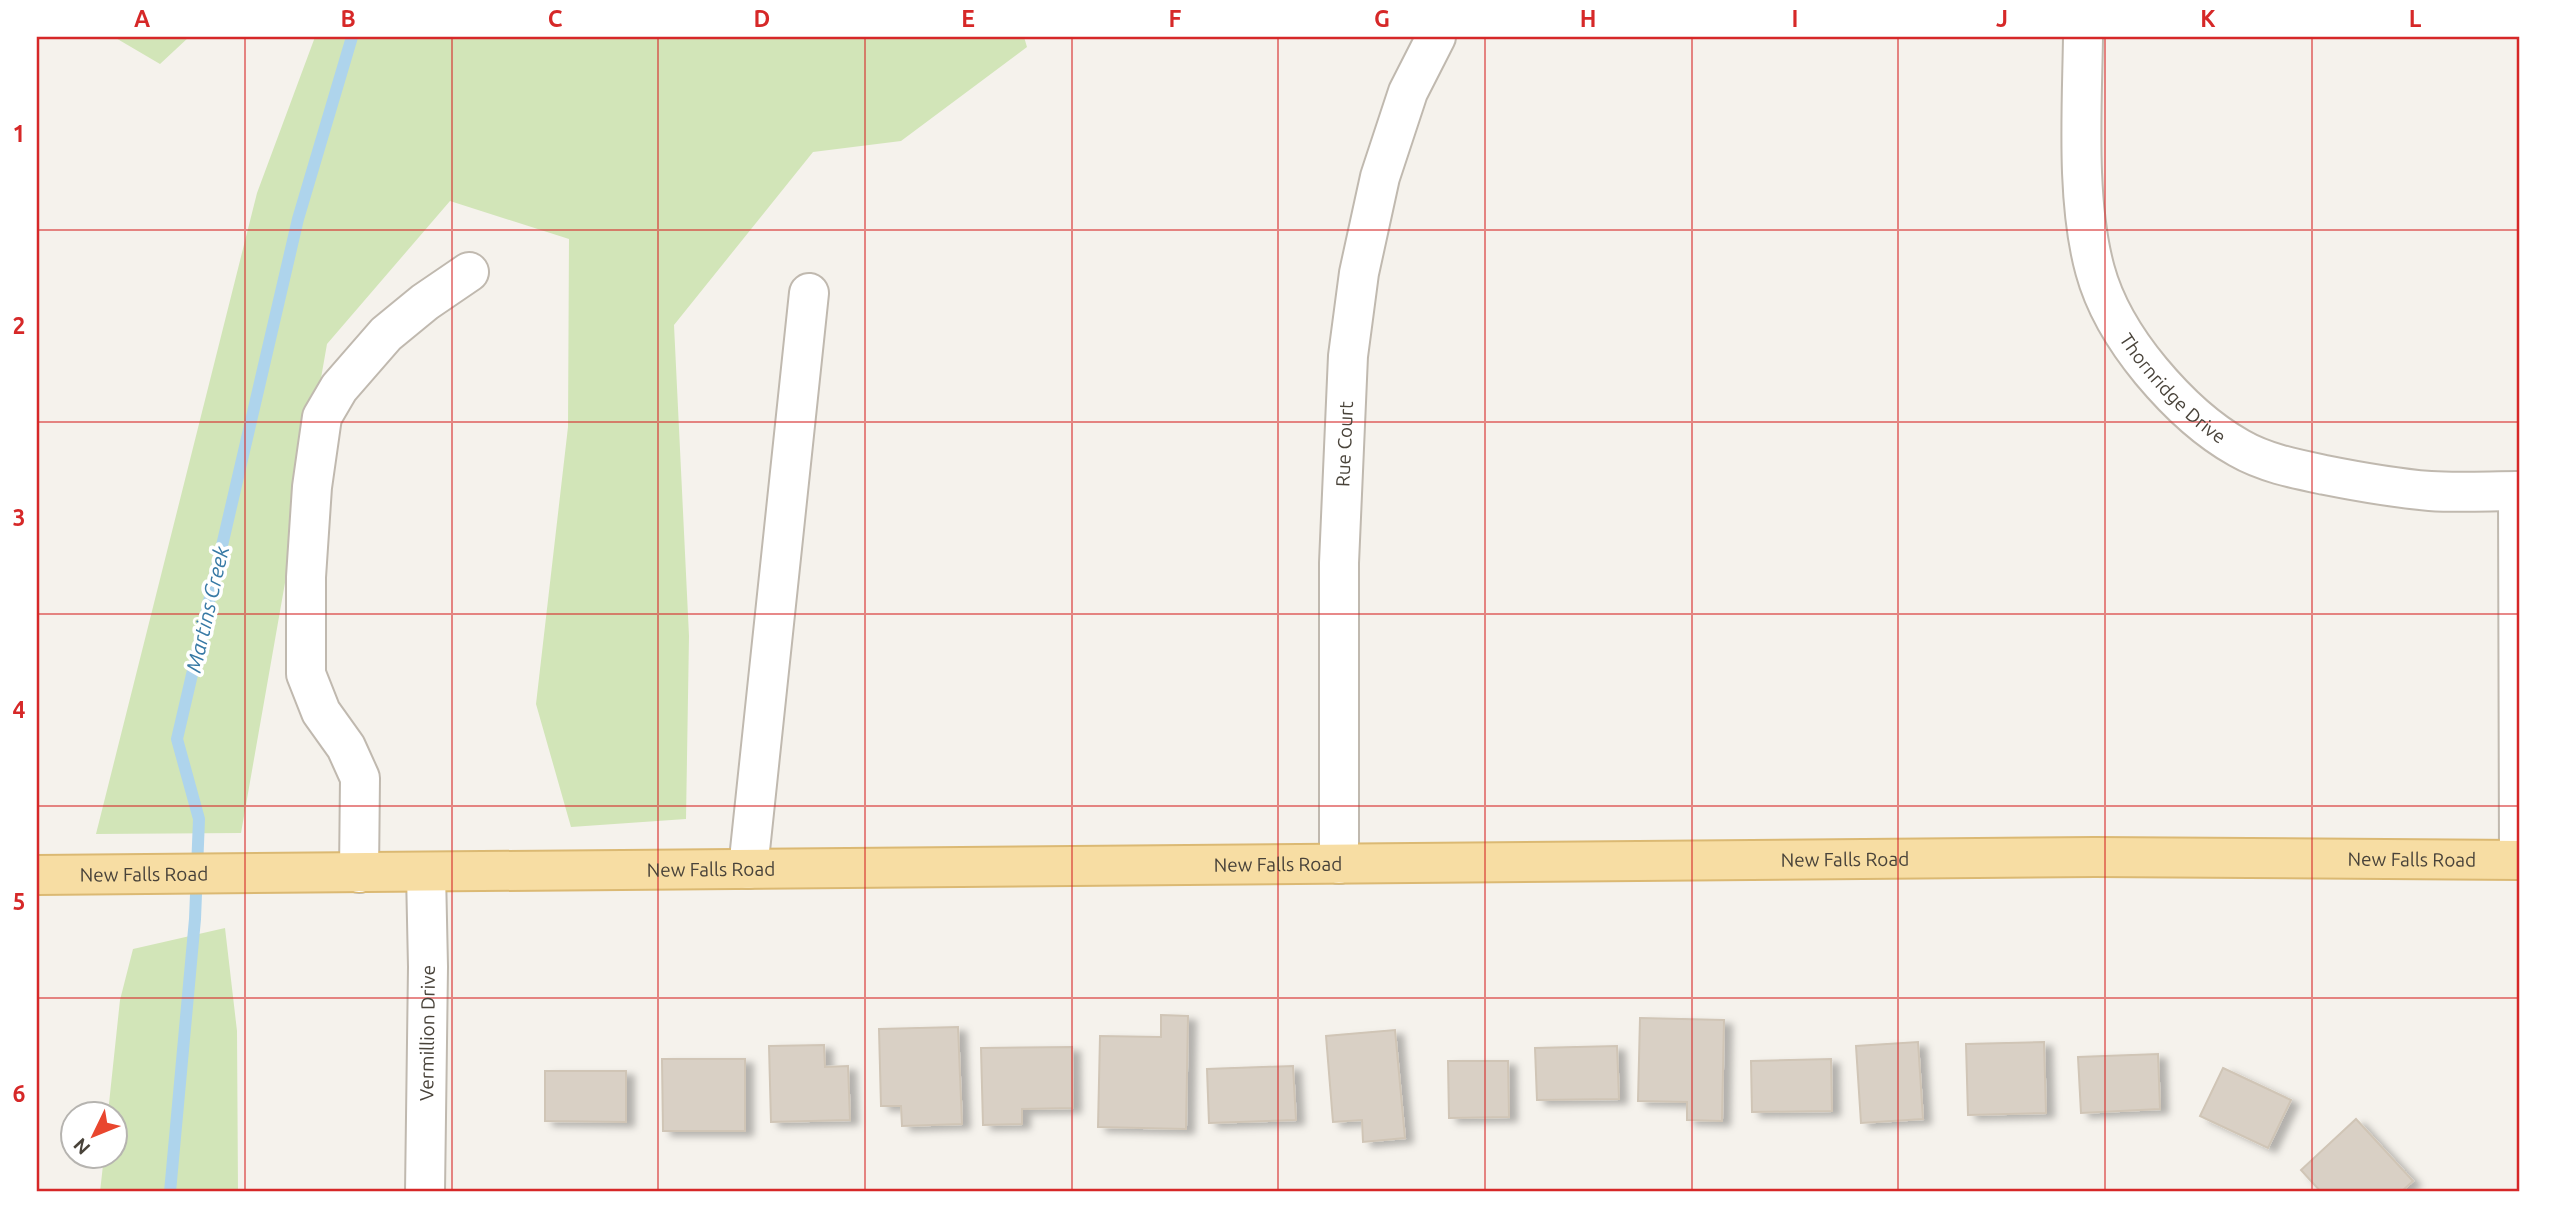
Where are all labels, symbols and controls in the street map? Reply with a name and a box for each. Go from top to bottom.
text: A [134,6,150,31]
text: B [340,6,356,31]
text: C [548,6,563,31]
text: D [754,6,770,31]
text: E [961,6,975,31]
text: F [1169,6,1182,31]
text: G [1374,6,1390,31]
text: H [1580,6,1596,31]
text: I [1792,6,1798,31]
text: J [1996,6,2008,31]
text: K [2200,6,2216,31]
text: L [2409,6,2422,31]
text: 1 [13,121,25,146]
text: 2 [13,313,25,338]
street label: Thornridge Drive [2116,329,2230,448]
street label: Rue Court [1331,400,1357,487]
text: 3 [13,505,25,530]
water label: Martins Creek [181,543,233,675]
text: 4 [13,697,26,722]
street label: New Falls Road [1781,848,1909,871]
street label: New Falls Road [2348,848,2476,871]
street label: New Falls Road [1214,853,1342,876]
street label: New Falls Road [647,858,775,881]
street label: New Falls Road [80,863,208,886]
text: 5 [13,889,25,914]
street label: Vermillion Drive [415,965,439,1101]
text: 6 [13,1081,26,1106]
north arrow [60,1100,130,1170]
text: N [69,1134,94,1159]

